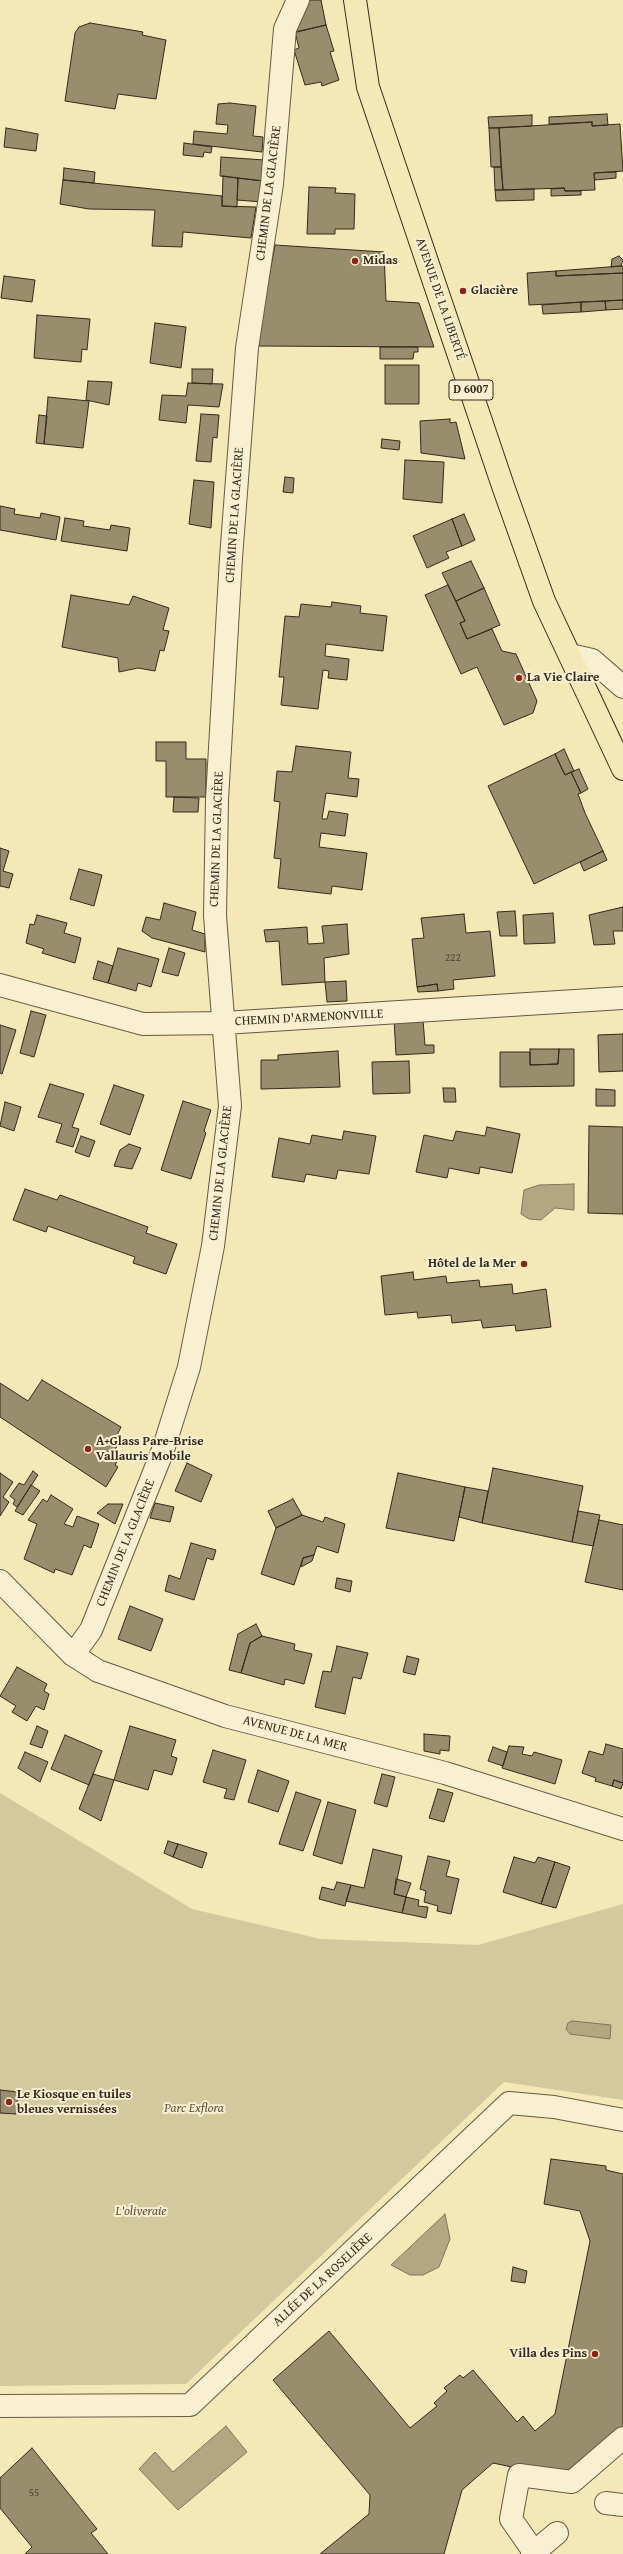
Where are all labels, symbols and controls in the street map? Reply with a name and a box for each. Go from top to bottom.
street label: CHEMIN DE LA GLACIÈRE [253,125,285,261]
street label: AVENUE DE LA LIBERTÉ [412,236,468,362]
place label: Midas [363,253,398,269]
marker: Midas [350,256,360,266]
place label: Glacière [471,283,518,299]
marker: Glacière [458,286,468,296]
road number: D 6007 [449,380,493,400]
street label: CHEMIN DE LA GLACIÈRE [222,447,248,583]
place label: La Vie Claire [527,670,600,686]
marker: La Vie Claire [514,673,524,683]
street label: CHEMIN DE LA GLACIÈRE [207,771,227,907]
house number: 222 [445,951,461,965]
street label: CHEMIN D'ARMENONVILLE [234,1006,384,1030]
street label: CHEMIN DE LA GLACIÈRE [206,1105,236,1241]
place label: Hôtel de la Mer [428,1256,516,1272]
marker: Hôtel de la Mer [519,1259,529,1269]
place label: A+Glass Pare-Brise Vallauris Mobile [96,1434,204,1465]
marker: A+Glass Pare-Brise Vallauris Mobile [83,1444,93,1454]
street label: CHEMIN DE LA GLACIÈRE [93,1477,159,1609]
street label: AVENUE DE LA MER [241,1713,349,1755]
place label: Le Kiosque en tuiles bleues vernissées [17,2087,131,2118]
marker: Le Kiosque en tuiles bleues vernissées [4,2097,14,2107]
park label: Parc Exflora [164,2101,224,2117]
park label: L'oliveraie [116,2204,166,2220]
street label: ALLÉE DE LA ROSELIÈRE [270,2230,376,2330]
place label: Villa des Pins [510,2346,587,2362]
marker: Villa des Pins [590,2349,600,2359]
house number: 55 [29,2486,39,2500]

